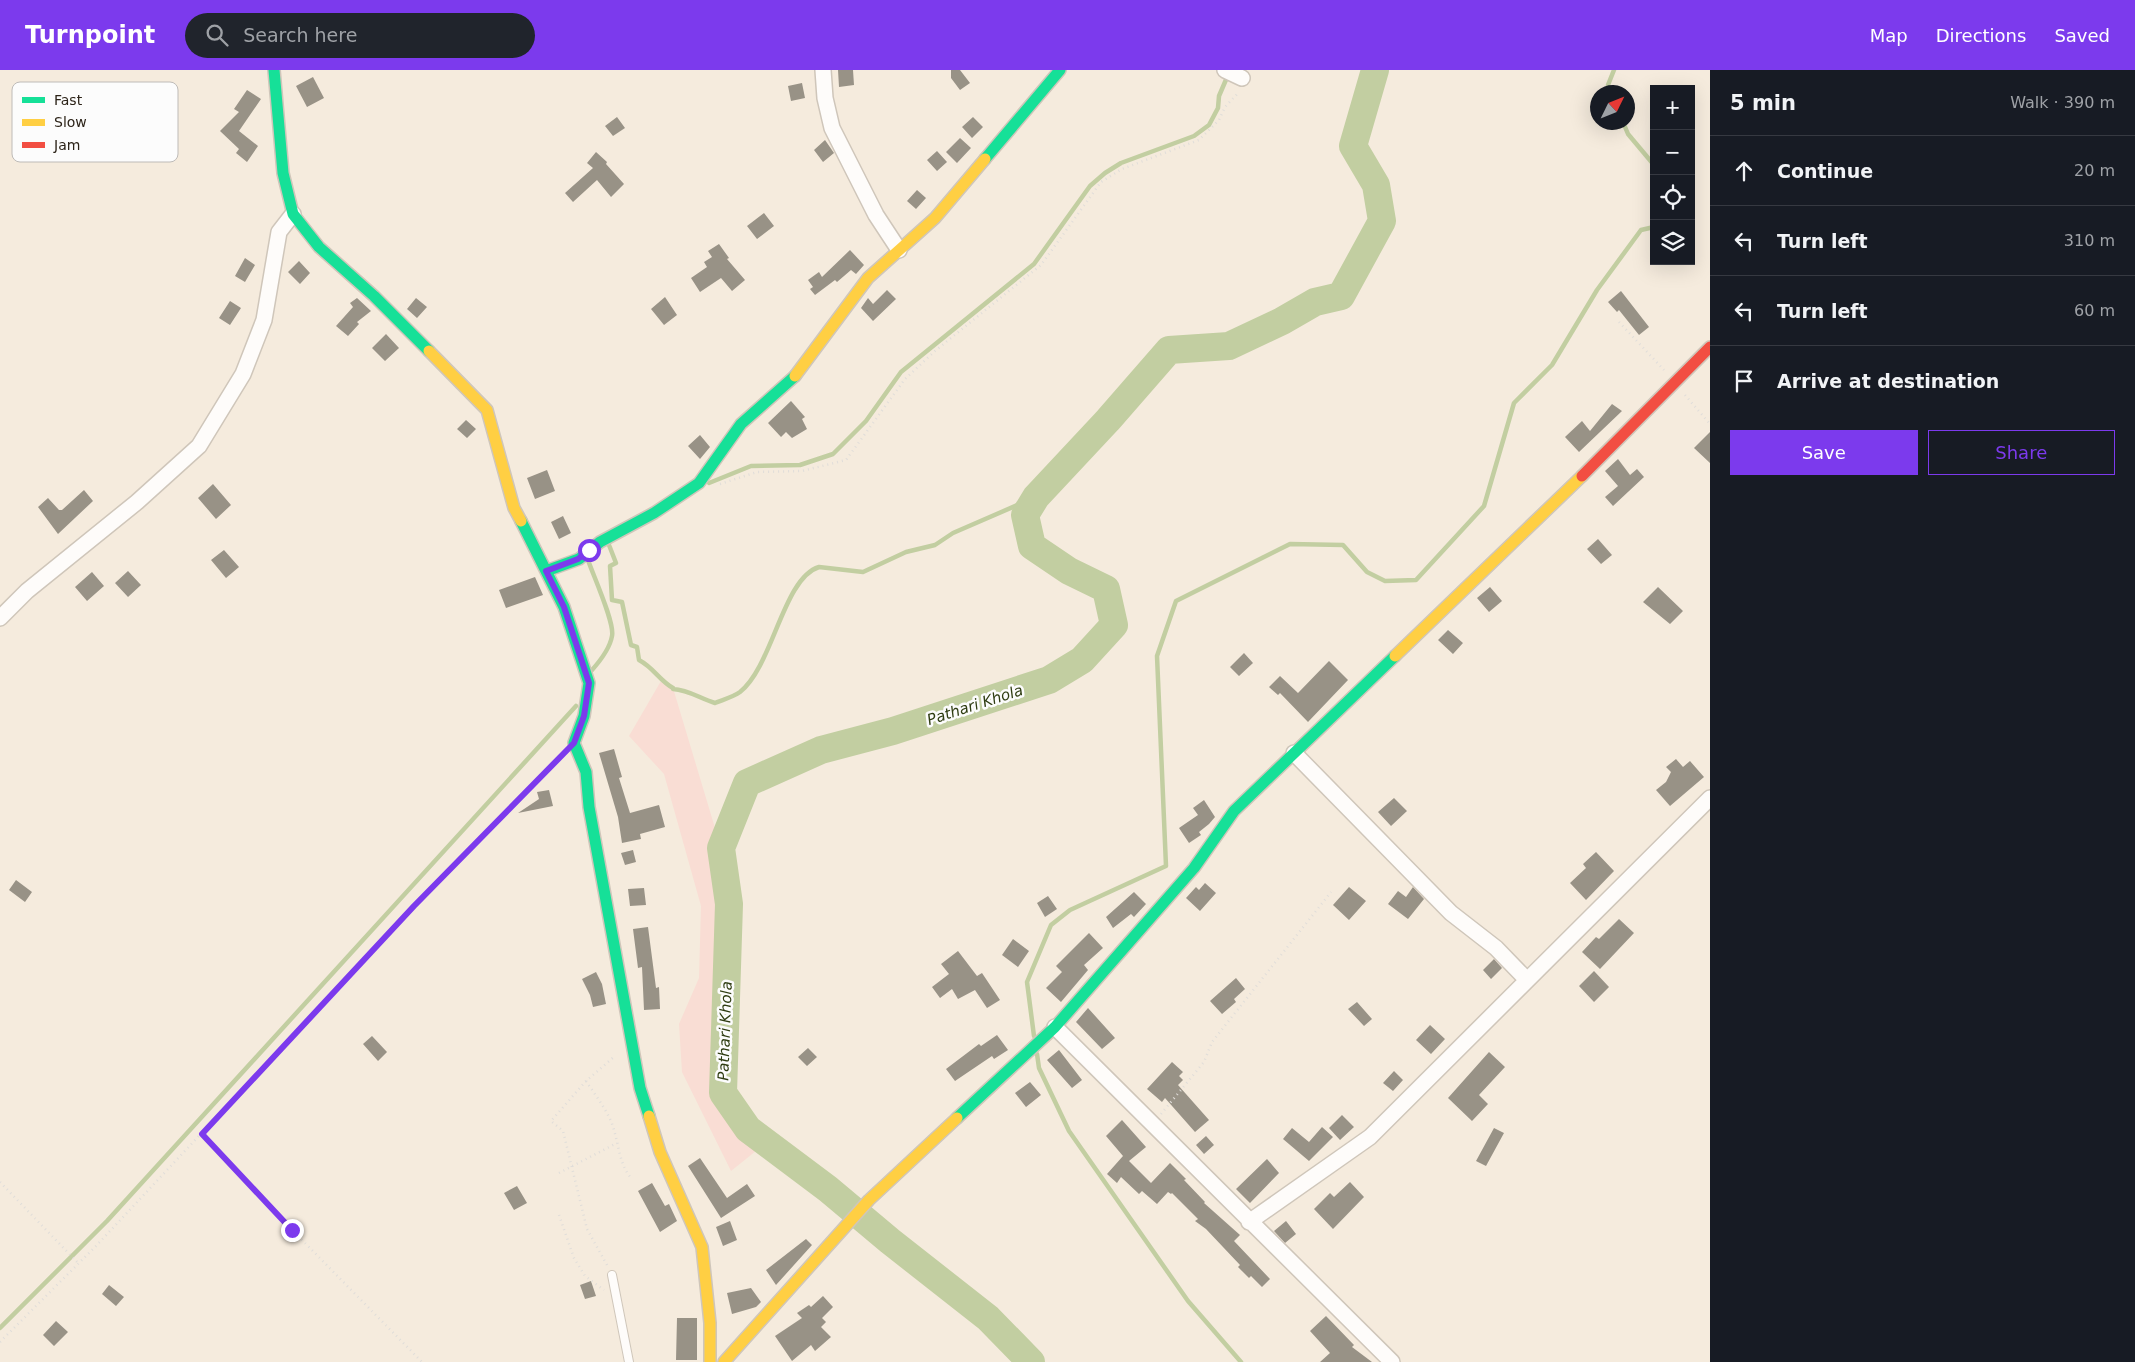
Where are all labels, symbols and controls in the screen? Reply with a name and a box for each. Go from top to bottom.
search box [185,13,535,58]
text: Turnpoint [25,21,155,49]
icon: search [203,21,231,49]
text: Search here [243,24,357,46]
text: Map [1870,25,1908,46]
text: Directions [1936,25,2026,46]
text: Saved [2054,25,2110,46]
legend [12,82,178,162]
north arrow [1590,85,1635,130]
map controls [1650,85,1695,265]
button: + [1650,85,1695,130]
text: 5 min [1730,91,1796,115]
text: Fast [54,92,83,108]
text: Walk · 390 m [2010,93,2115,112]
text: Slow [54,114,87,130]
button: − [1650,130,1695,175]
text: Jam [53,137,80,153]
icon: ahead [1730,157,1758,185]
text: Continue [1777,160,1873,182]
text: 20 m [2074,161,2115,180]
button: locate [1650,175,1695,220]
button: layers [1650,220,1695,265]
icon: left [1730,227,1758,255]
text: Turn left [1777,230,1868,252]
text: 310 m [2064,231,2115,250]
icon: left [1730,297,1758,325]
text: Turn left [1777,300,1868,322]
text: 60 m [2074,301,2115,320]
icon: arrive [1730,367,1758,395]
text: Arrive at destination [1777,370,1999,392]
button: Save [1730,430,1918,475]
button: Share [1928,430,2115,475]
route start [578,539,601,562]
water label: Pathari Khola [925,681,1025,729]
water label: Pathari Khola [714,981,736,1081]
route end [281,1219,304,1242]

